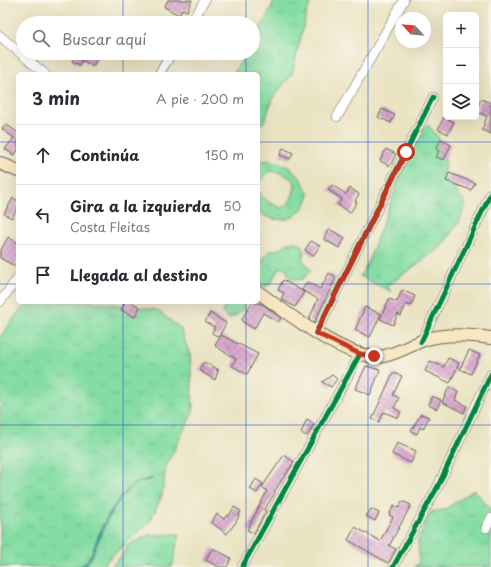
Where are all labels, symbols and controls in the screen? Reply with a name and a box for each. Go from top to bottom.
north arrow [395,12,431,48]
map controls [443,12,479,120]
button: + [443,12,479,48]
search box [16,16,260,60]
icon: search [30,27,52,49]
text: Buscar aquí [62,27,146,50]
button: − [443,48,479,84]
button: layers [443,84,479,120]
text: 3 min [32,85,80,111]
text: A pie · 200 m [156,89,244,108]
text: Continúa [70,143,139,166]
route start [397,143,415,161]
icon: ahead [32,144,54,166]
text: 150 m [205,145,244,164]
text: Gira a la izquierda [70,194,211,217]
text: 50 m [223,196,241,234]
icon: left [32,204,54,226]
text: Costa Fleitas [70,217,150,236]
text: Llegada al destino [70,263,208,286]
icon: arrive [32,264,54,286]
route end [365,347,383,365]

